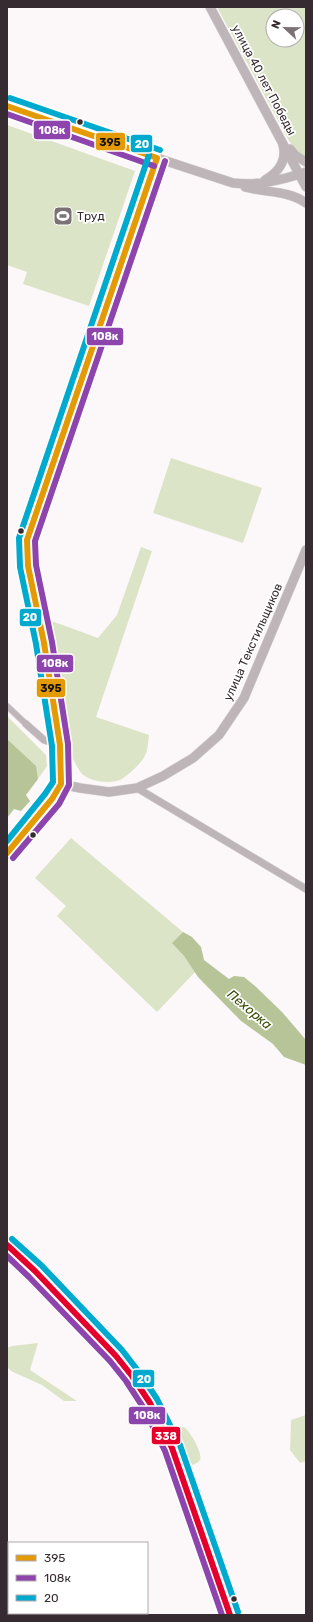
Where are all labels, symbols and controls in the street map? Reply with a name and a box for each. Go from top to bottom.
north arrow [265,8,305,48]
text: N [269,18,284,31]
street label: улица 40 лет Победы [229,22,299,138]
unlabelled marker [75,117,85,127]
line badge: 108к [33,120,71,140]
text: 108к [38,124,66,137]
line badge: 395 [95,132,126,151]
line badge: 20 [130,134,153,153]
text: 395 [99,136,121,149]
text: 20 [135,138,149,151]
sports icon: Труд [52,205,74,227]
place label: Труд [77,209,105,223]
line badge: 108к [86,327,124,346]
text: 108к [91,330,119,343]
unlabelled marker [16,526,26,536]
street label: улица Текстильщиков [221,581,285,703]
line badge: 20 [19,608,42,627]
text: 20 [23,611,37,624]
line badge: 108к [36,654,74,673]
text: 108к [41,657,69,670]
line badge: 395 [36,678,66,698]
text: 395 [40,682,62,695]
unlabelled marker [28,830,38,840]
water label: Пехорка [224,987,275,1032]
line badge: 20 [132,1369,155,1388]
text: 20 [137,1373,151,1386]
line badge: 108к [128,1406,166,1425]
text: 108к [133,1409,161,1422]
line badge: 338 [151,1426,181,1445]
text: 338 [155,1430,177,1443]
legend [8,1542,148,1614]
text: 395 [44,1551,65,1565]
text: 108к [44,1571,71,1585]
text: 20 [44,1591,59,1605]
unlabelled marker [229,1594,239,1604]

